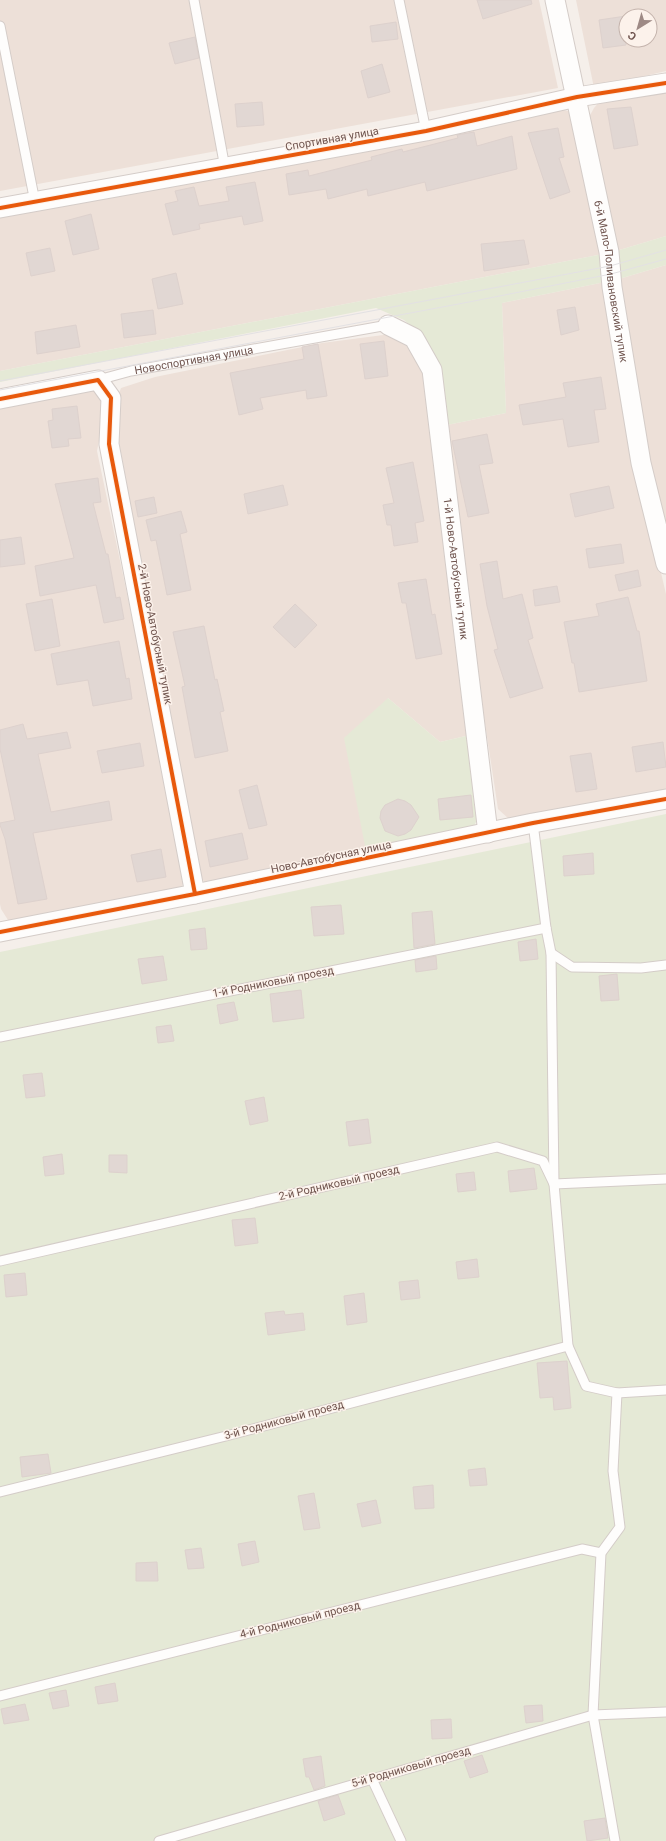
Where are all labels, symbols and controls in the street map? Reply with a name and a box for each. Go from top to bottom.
north arrow [618,8,658,48]
text: С [625,28,639,43]
street label: Спортивная улица [284,124,380,154]
street label: 6-й Мало-Поливановский тупик [592,199,631,363]
street label: Новоспортивная улица [134,343,254,377]
street label: 1-й Ново-Автобусный тупик [441,497,471,641]
street label: 2-й Ново-Автобусный тупик [135,563,175,705]
street label: Ново-Автобусная улица [270,838,392,876]
street label: 1-й Родниковый проезд [211,964,335,1000]
street label: 2-й Родниковый проезд [277,1163,401,1203]
street label: 3-й Родниковый проезд [223,1398,346,1442]
street label: 4-й Родниковый проезд [239,1599,362,1641]
street label: 5-й Родниковый проезд [350,1744,472,1790]

